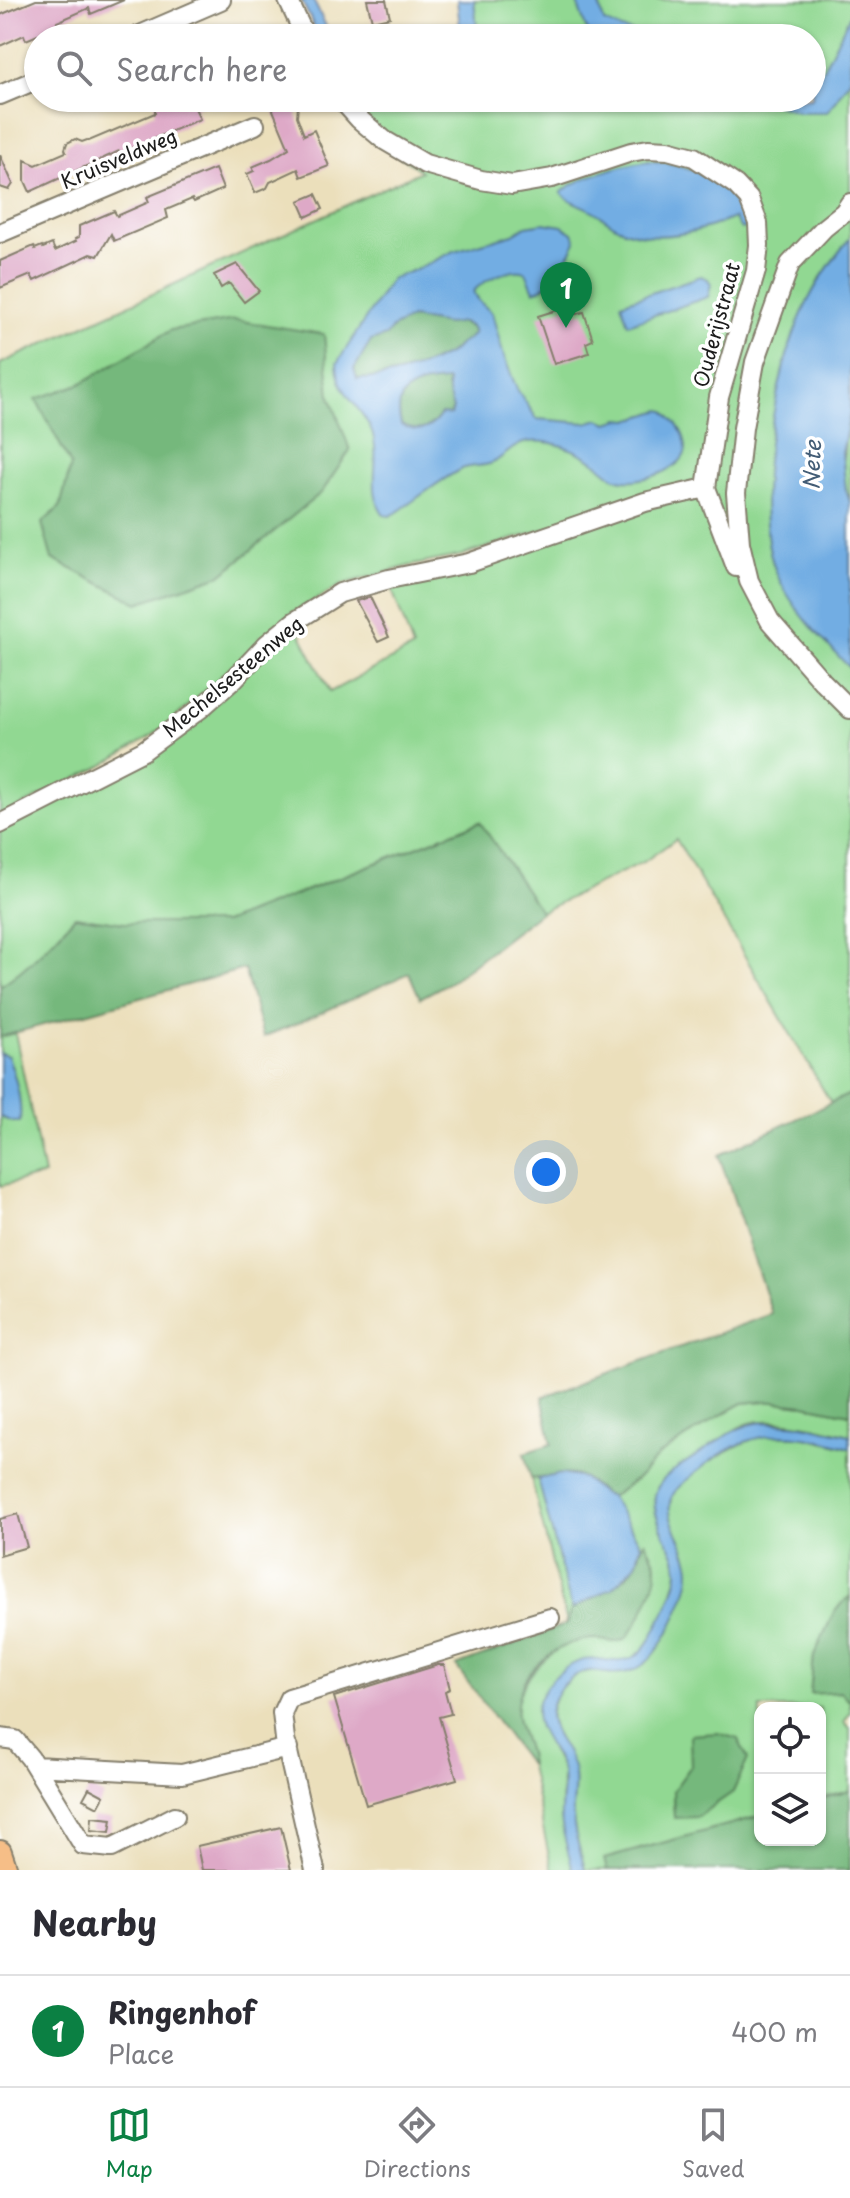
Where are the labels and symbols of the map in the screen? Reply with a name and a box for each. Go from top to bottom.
street label: Kruisveldweg [56,120,181,196]
street label: Ouderijstraat [685,259,747,391]
pin: 1 [540,262,592,328]
water label: Nete [793,439,828,490]
street label: Mechelsesteenweg [155,608,309,744]
your location [526,1152,566,1192]

